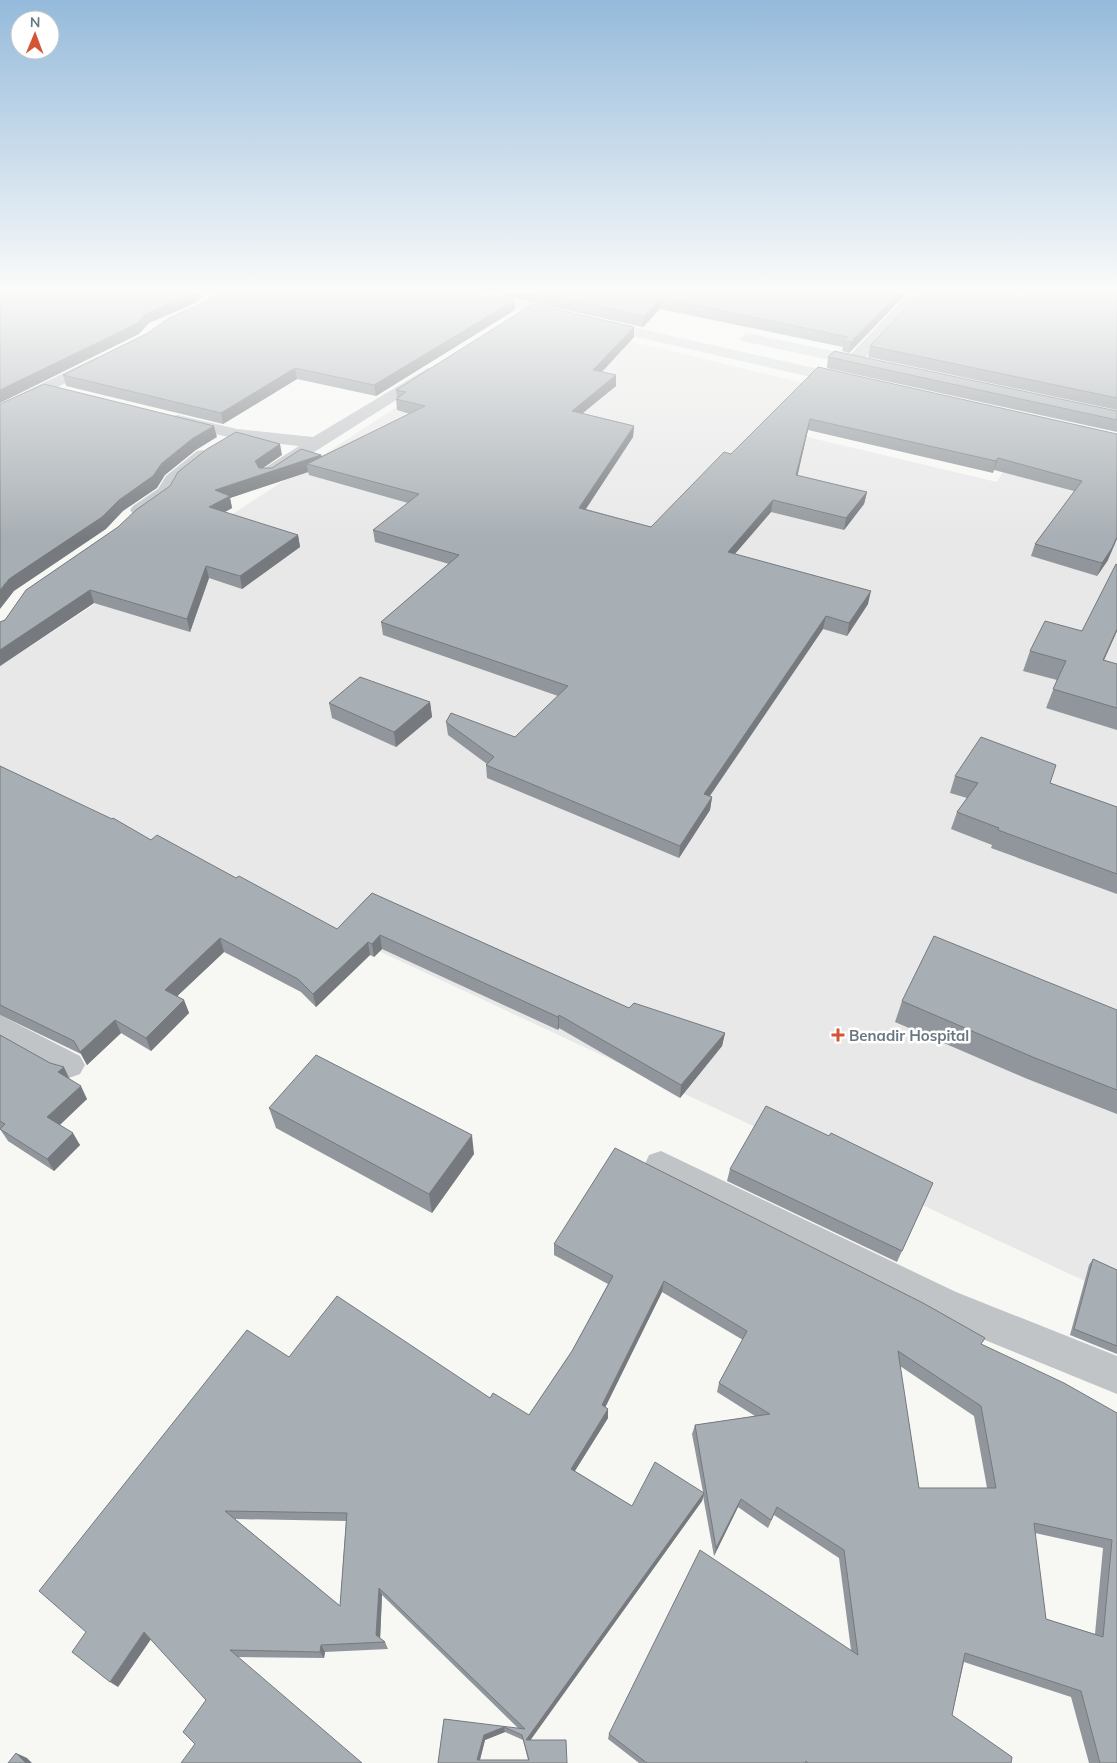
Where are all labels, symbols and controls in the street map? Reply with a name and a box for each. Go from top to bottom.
north arrow [10,10,60,60]
text: N [30,13,41,31]
place label: Benadir Hospital [849,1026,969,1045]
marker: Benadir Hospital [831,1028,845,1042]

